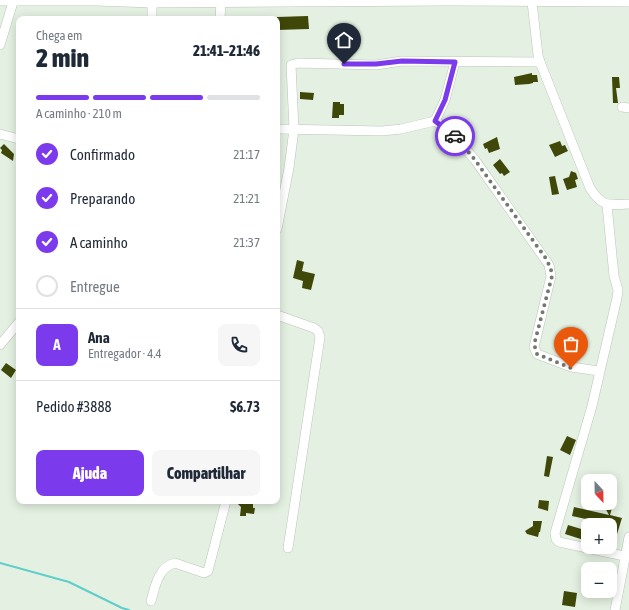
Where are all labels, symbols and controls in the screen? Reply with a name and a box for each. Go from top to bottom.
pin [327,23,361,64]
text: Chega em [36,28,82,43]
icon: home [333,29,355,51]
text: 21:41–21:46 [193,42,260,59]
text: 2 min [36,43,89,73]
text: A caminho · 210 m [36,106,122,121]
courier [435,116,475,156]
icon: car [444,125,466,147]
icon: check [36,143,58,165]
text: Confirmado [70,146,135,163]
text: 21:17 [233,147,260,162]
icon: check [36,187,58,209]
text: Preparando [70,190,135,207]
text: 21:21 [233,191,260,206]
icon: check [36,231,58,253]
text: A caminho [70,234,128,251]
text: 21:37 [233,235,260,250]
text: Entregue [70,278,120,295]
button: phone [218,324,260,366]
pin [554,327,588,368]
text: Ana [88,329,110,346]
icon: bag [560,333,582,355]
text: A [53,336,61,353]
text: Entregador · 4.4 [88,346,162,361]
text: Pedido #3888 [36,398,112,415]
text: $6.73 [230,398,260,415]
button: Ajuda [36,450,144,496]
button: Compartilhar [152,450,260,496]
north arrow [581,474,617,510]
map controls [581,474,617,598]
button: + [581,518,617,554]
button: − [581,562,617,598]

